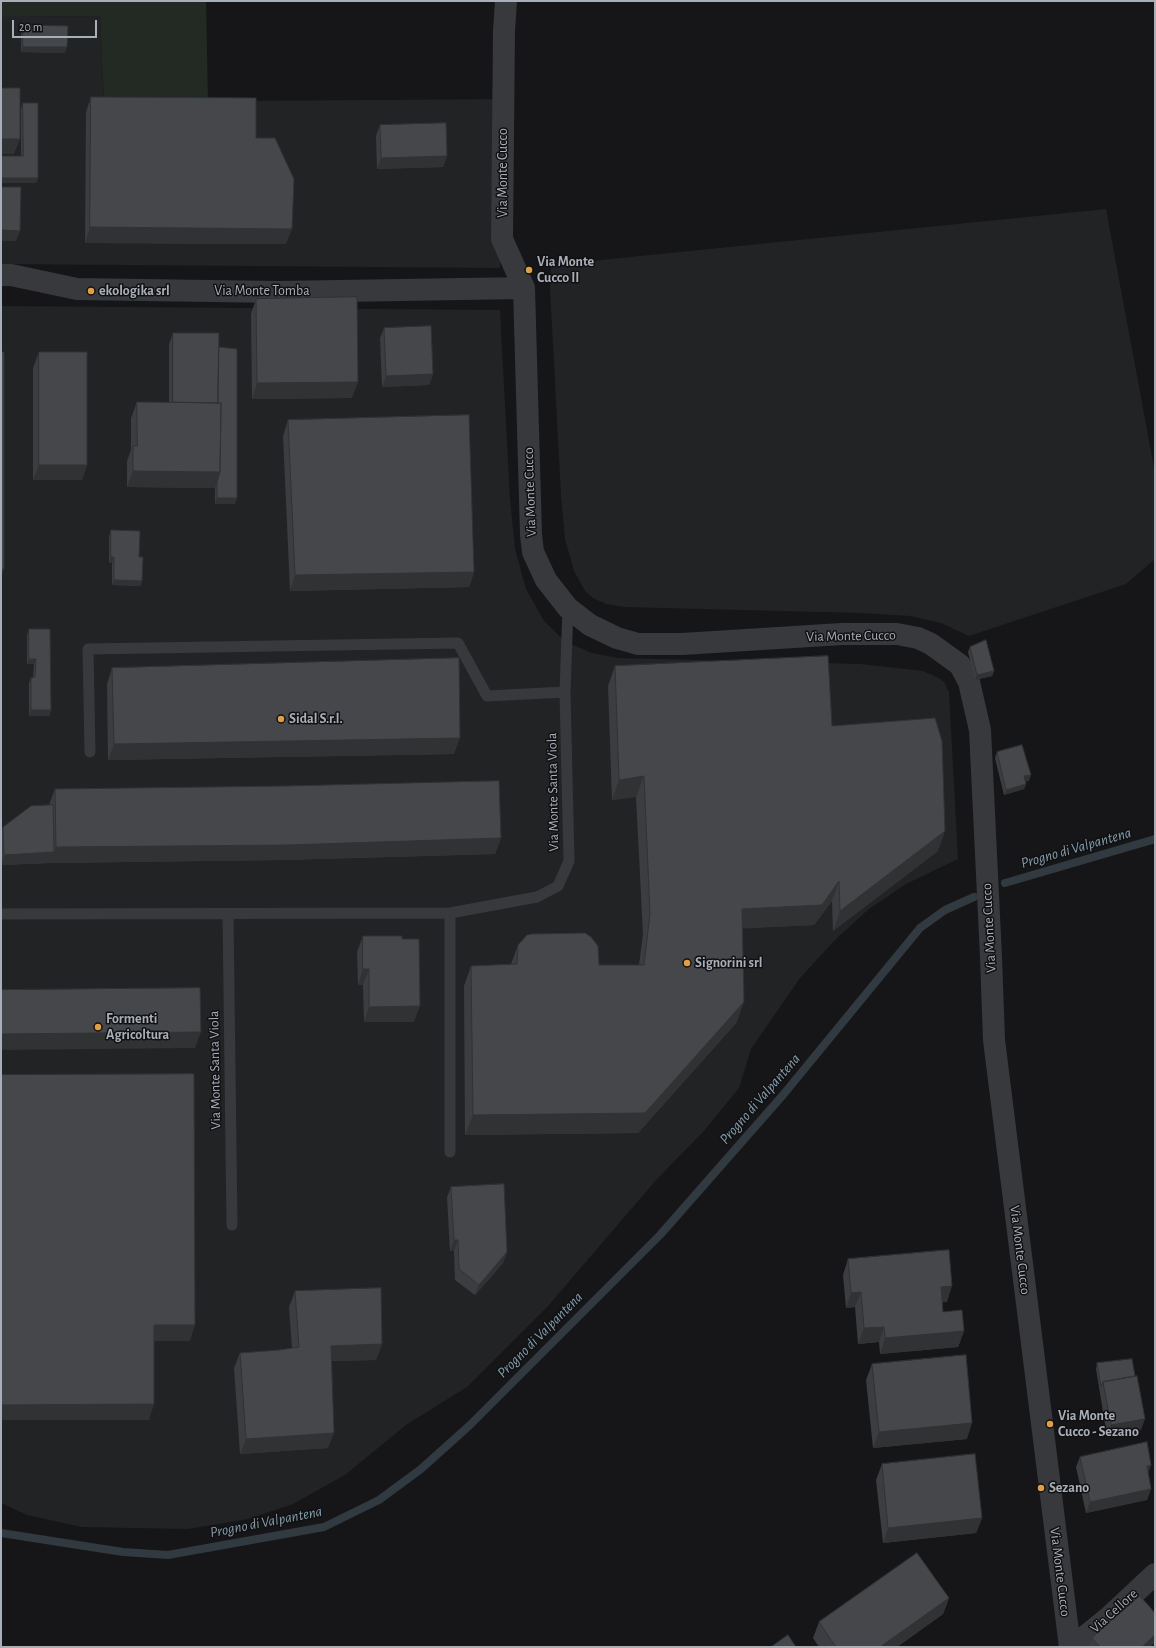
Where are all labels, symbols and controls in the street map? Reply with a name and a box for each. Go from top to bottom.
scale bar [14,12,99,38]
text: 20 m [19,21,42,33]
street label: Via Monte Cucco [495,128,511,218]
place label: Via Monte Cucco II [537,254,594,286]
marker: Via Monte Cucco II [524,265,534,275]
place label: ekologika srl [99,283,170,299]
street label: Via Monte Tomba [214,283,310,299]
marker: ekologika srl [86,286,96,296]
street label: Via Monte Cucco [520,447,540,537]
street label: Via Monte Cucco [806,627,896,645]
place label: Sidal S.r.l. [289,711,343,727]
marker: Sidal S.r.l. [276,714,286,724]
street label: Via Monte Santa Viola [544,732,562,852]
water label: Progno di Valpantena [1019,824,1133,872]
street label: Via Monte Cucco [978,883,1000,973]
place label: Signorini srl [695,955,762,971]
marker: Signorini srl [682,958,692,968]
street label: Via Monte Santa Viola [206,1010,224,1130]
place label: Formenti Agricoltura [106,1011,169,1044]
marker: Formenti Agricoltura [93,1022,103,1032]
water label: Progno di Valpantena [716,1050,804,1148]
street label: Via Monte Cucco [1006,1204,1034,1296]
water label: Progno di Valpantena [493,1288,587,1382]
place label: Via Monte Cucco - Sezano [1058,1408,1139,1440]
marker: Via Monte Cucco - Sezano [1045,1419,1055,1429]
place label: Sezano [1049,1480,1089,1496]
marker: Sezano [1036,1483,1046,1493]
water label: Progno di Valpantena [208,1502,324,1542]
street label: Via Monte Cucco [1046,1526,1074,1618]
street label: Via Cellore [1087,1585,1141,1637]

